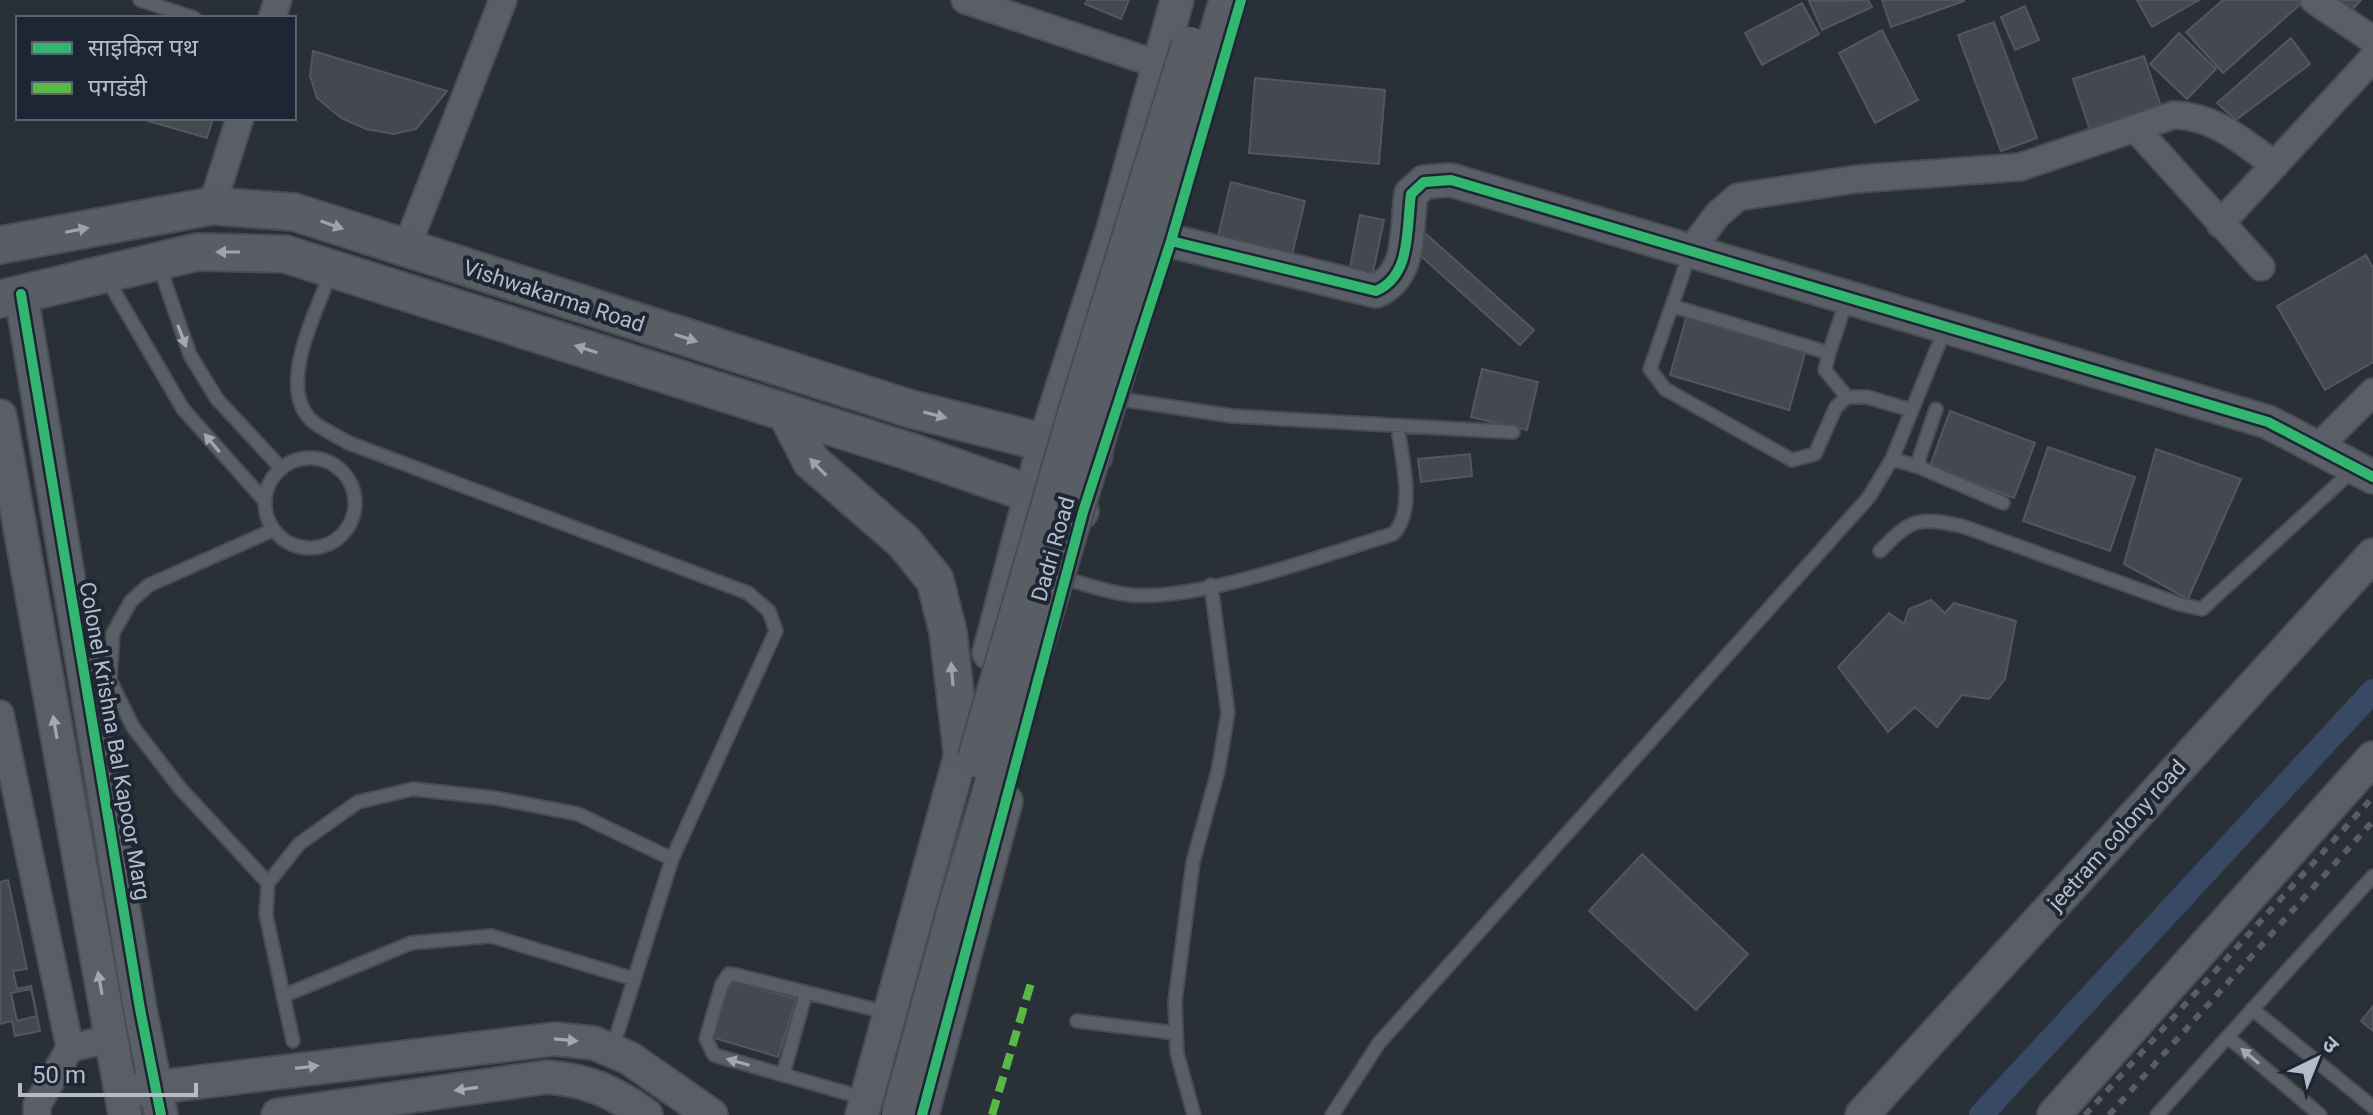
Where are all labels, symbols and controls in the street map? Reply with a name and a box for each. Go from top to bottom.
legend [16,16,296,120]
text: साइकिल पथ [88,34,199,62]
text: पगडंडी [88,74,148,102]
one-way arrow [320,220,344,232]
one-way arrow [64,224,89,236]
one-way arrow [215,246,240,258]
street label: Vishwakarma Road [460,255,648,337]
one-way arrow [176,324,189,348]
one-way arrow [675,332,699,345]
one-way arrow [573,342,597,354]
one-way arrow [922,410,947,422]
one-way arrow [204,433,221,453]
one-way arrow [810,457,828,476]
street label: Dadri Road [1026,494,1080,604]
street label: Colonel Krishna Bal Kapoor Marg [75,580,155,902]
one-way arrow [945,661,958,686]
one-way arrow [48,715,60,740]
street label: jeetram colony road [2042,755,2191,916]
one-way arrow [93,971,106,996]
north arrow [2277,1019,2357,1099]
text: उ [2317,1031,2344,1059]
one-way arrow [554,1034,579,1047]
scale bar [20,1047,196,1097]
one-way arrow [2240,1048,2260,1065]
one-way arrow [725,1055,749,1068]
text: 50 m [32,1061,86,1089]
one-way arrow [295,1061,320,1074]
one-way arrow [453,1083,478,1096]

